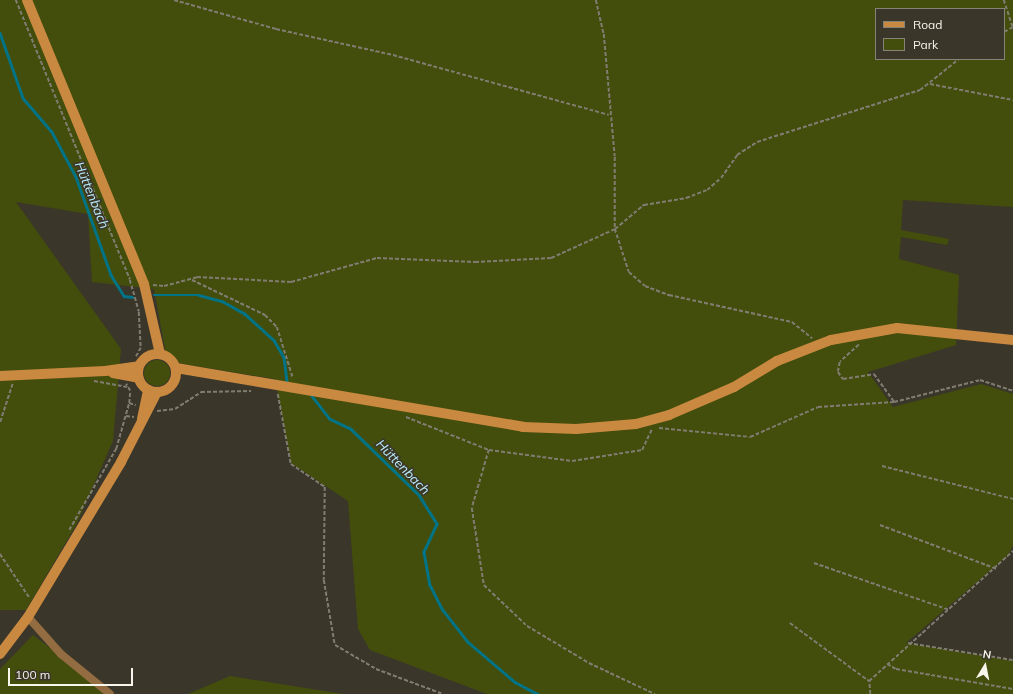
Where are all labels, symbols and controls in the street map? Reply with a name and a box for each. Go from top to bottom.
legend [875,8,1005,60]
text: Road [913,17,942,32]
text: Park [913,37,938,52]
water label: Hüttenbach [72,159,112,231]
water label: Hüttenbach [373,436,433,498]
north arrow [965,646,1005,686]
text: N [982,647,992,662]
scale bar [10,660,135,686]
text: 100 m [15,667,50,682]

